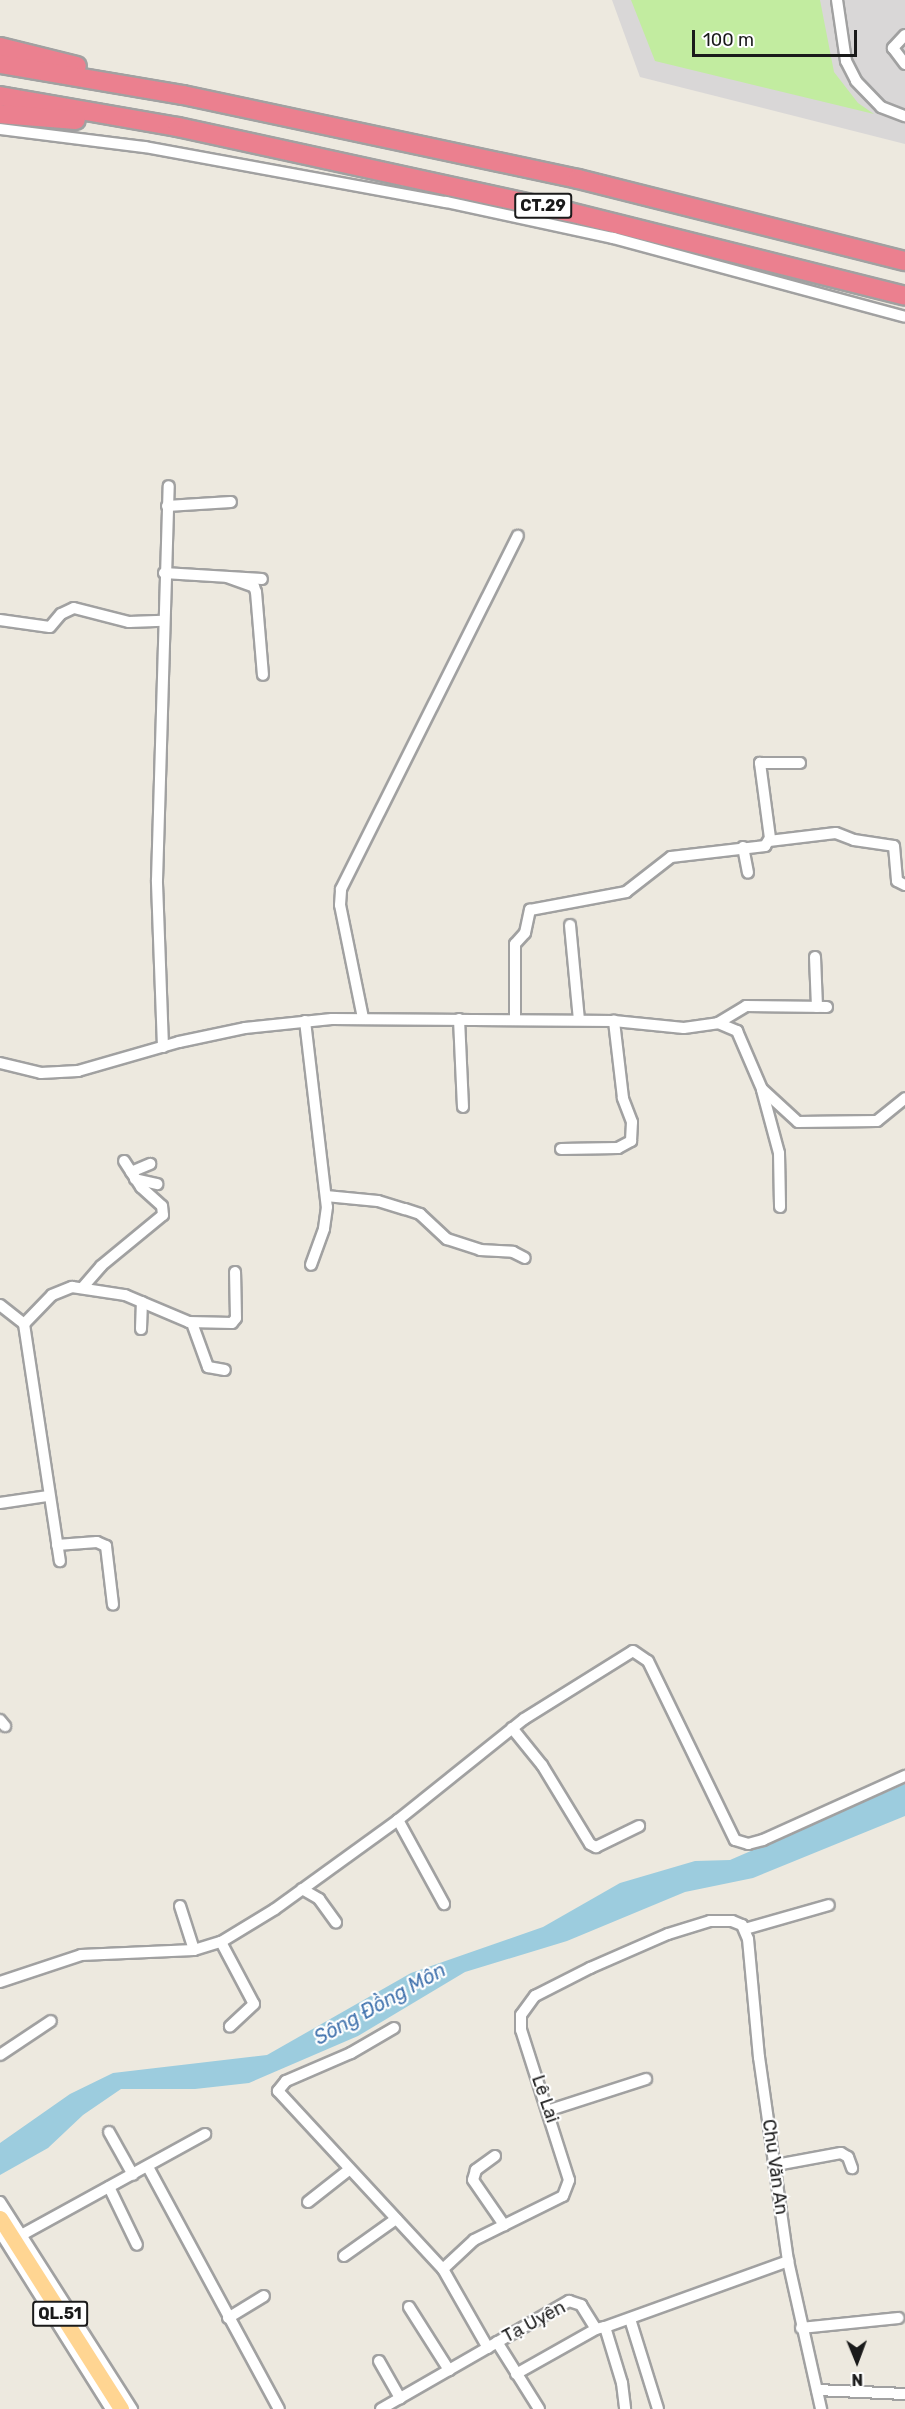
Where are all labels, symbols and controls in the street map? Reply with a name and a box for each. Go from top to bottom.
scale bar [695,18,860,56]
text: 100 m [703,29,754,51]
road number: CT.29 [513,193,573,219]
water label: Sông Đồng Môn [310,1958,450,2050]
street label: Lê Lai [527,2072,563,2126]
street label: Chu Văn An [758,2117,792,2217]
street label: Tạ Uyên [499,2296,569,2348]
road number: QL.51 [32,2301,88,2327]
north arrow [827,2331,887,2391]
text: N [851,2370,863,2389]

